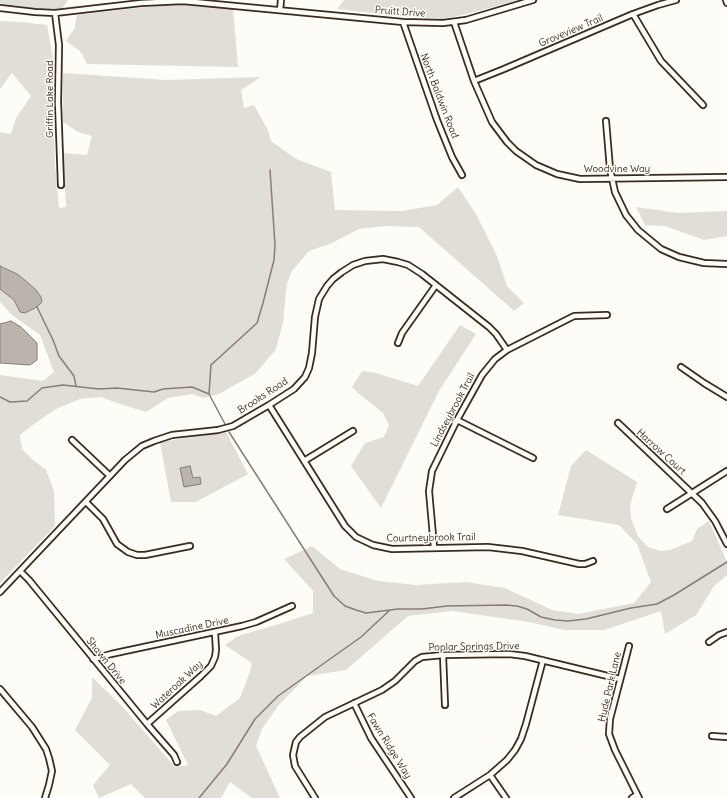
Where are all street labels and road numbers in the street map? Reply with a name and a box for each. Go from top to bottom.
street label: Pruitt Drive [374,4,426,20]
street label: Groveview Trail [537,12,605,50]
street label: North Baldwin Road [417,52,461,140]
street label: Griffin Lake Road [44,60,56,138]
street label: Woodvine Way [584,163,650,175]
street label: Lindseybrook Trail [428,371,478,449]
street label: Brooks Road [236,375,290,417]
street label: Harrow Court [634,427,688,477]
street label: Courtneybrook Trail [386,531,476,545]
street label: Muscadine Drive [154,614,230,642]
street label: Shawn Drive [83,635,129,687]
street label: Poplar Springs Drive [428,640,520,654]
street label: Hyde Park Lane [596,651,624,723]
street label: Wateroak Way [149,658,205,712]
street label: Fawn Ridge Way [364,711,414,781]

